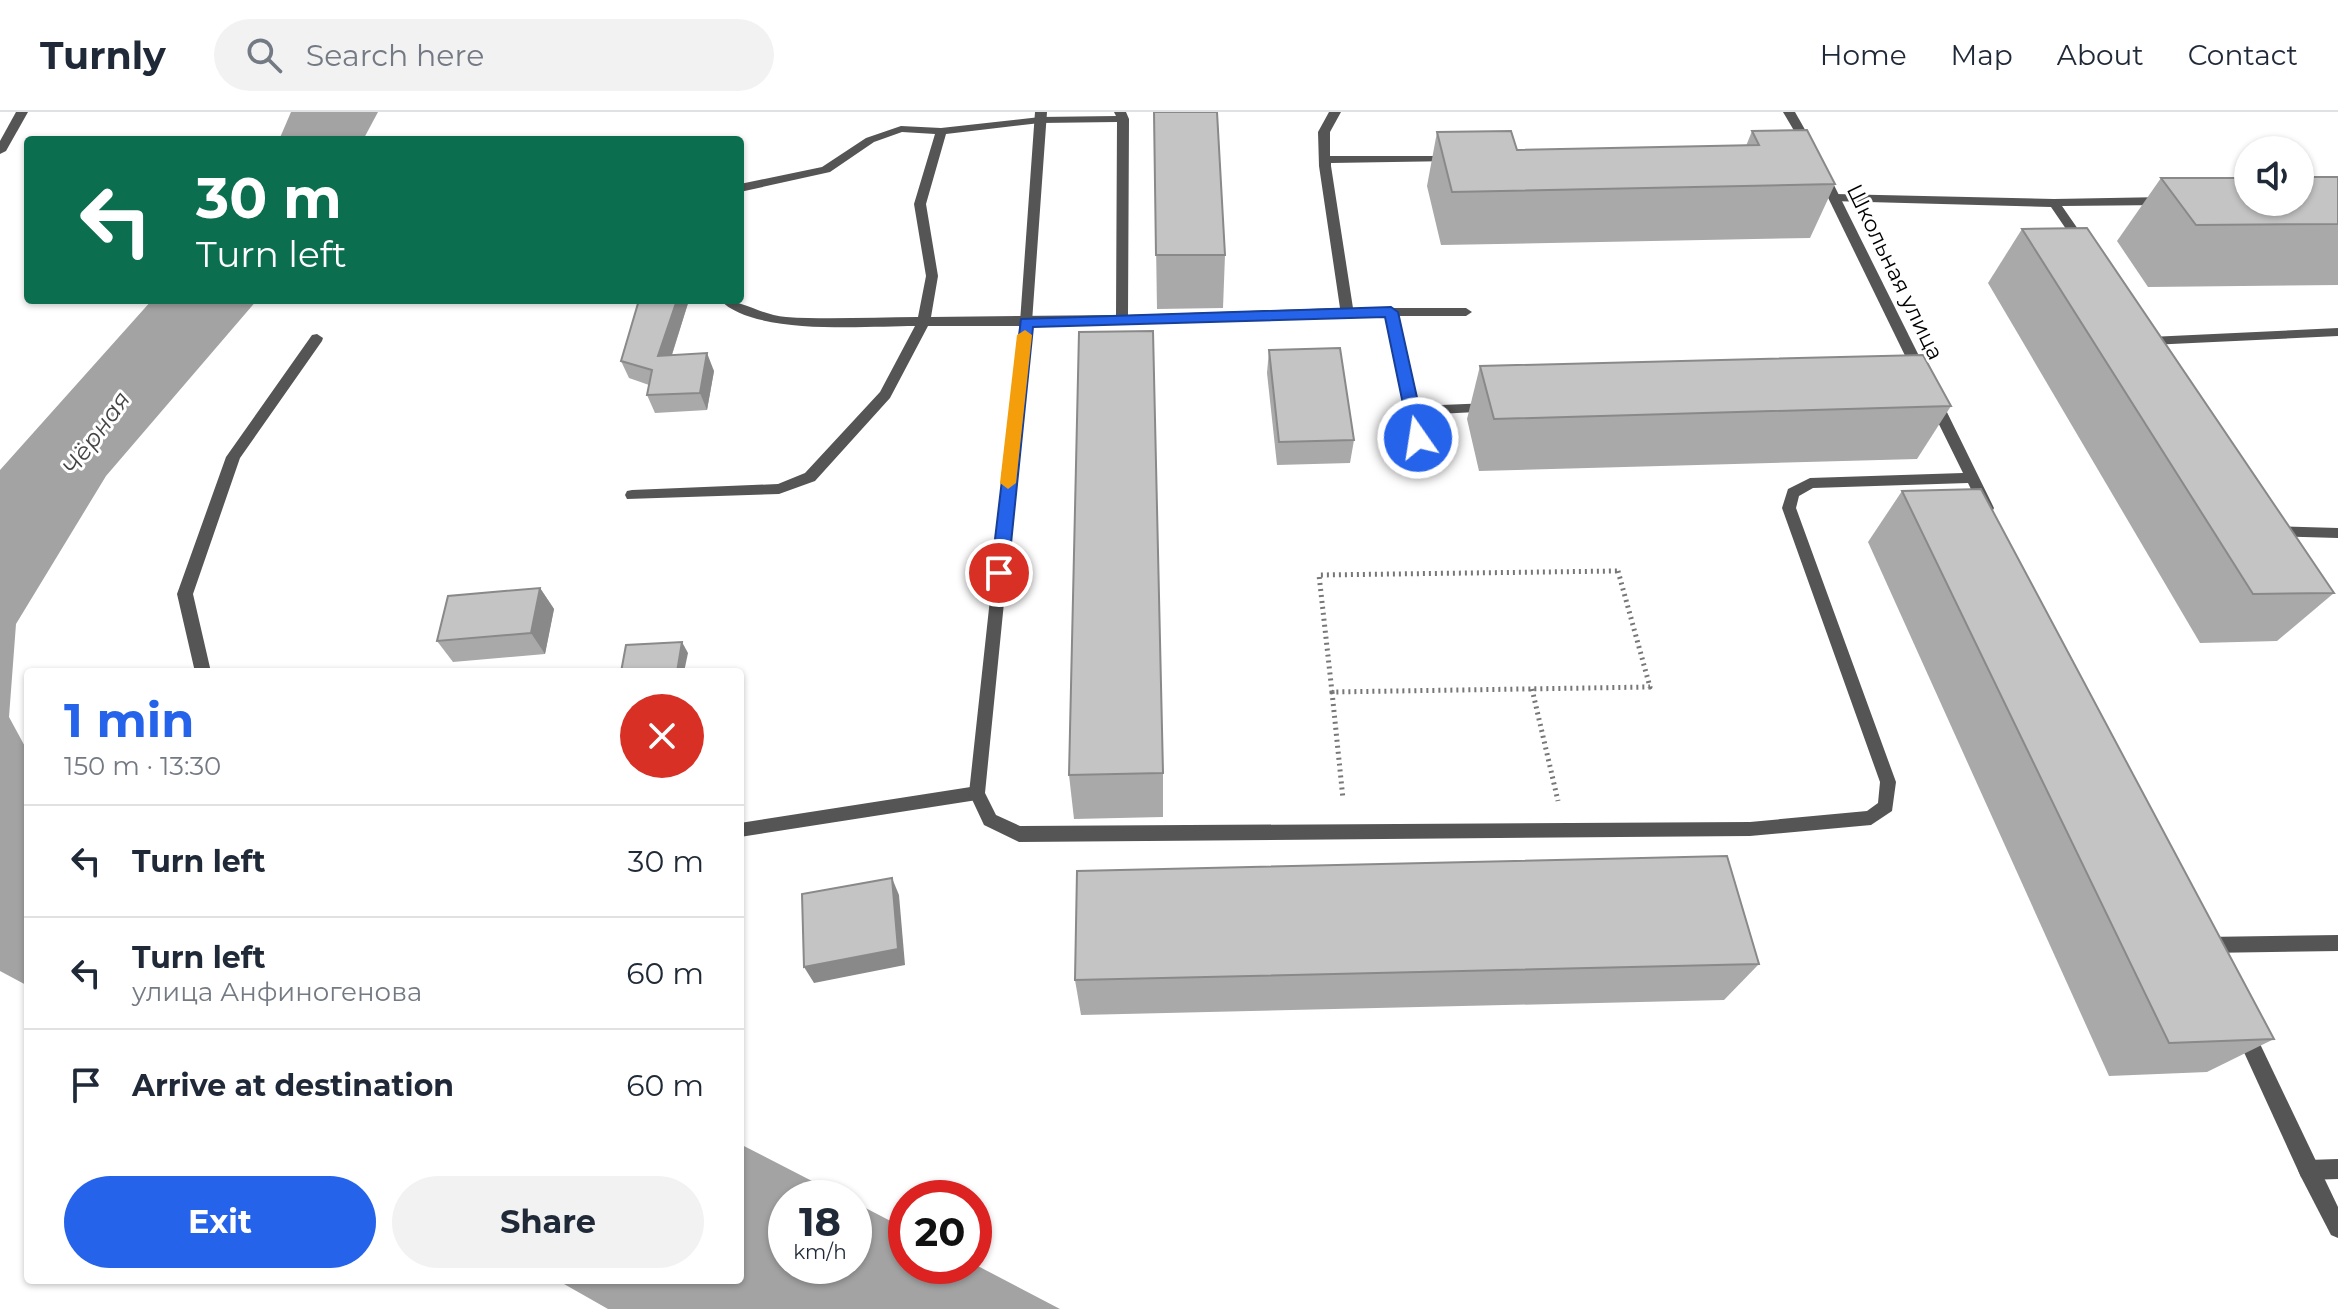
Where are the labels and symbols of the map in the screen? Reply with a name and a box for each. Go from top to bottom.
street label: Школьная улица [1841,180,1949,364]
water label: Чёрная [56,386,136,480]
position arrow [1376,396,1460,480]
pin [965,539,1033,607]
speed limit sign: 20 [888,1180,992,1284]

